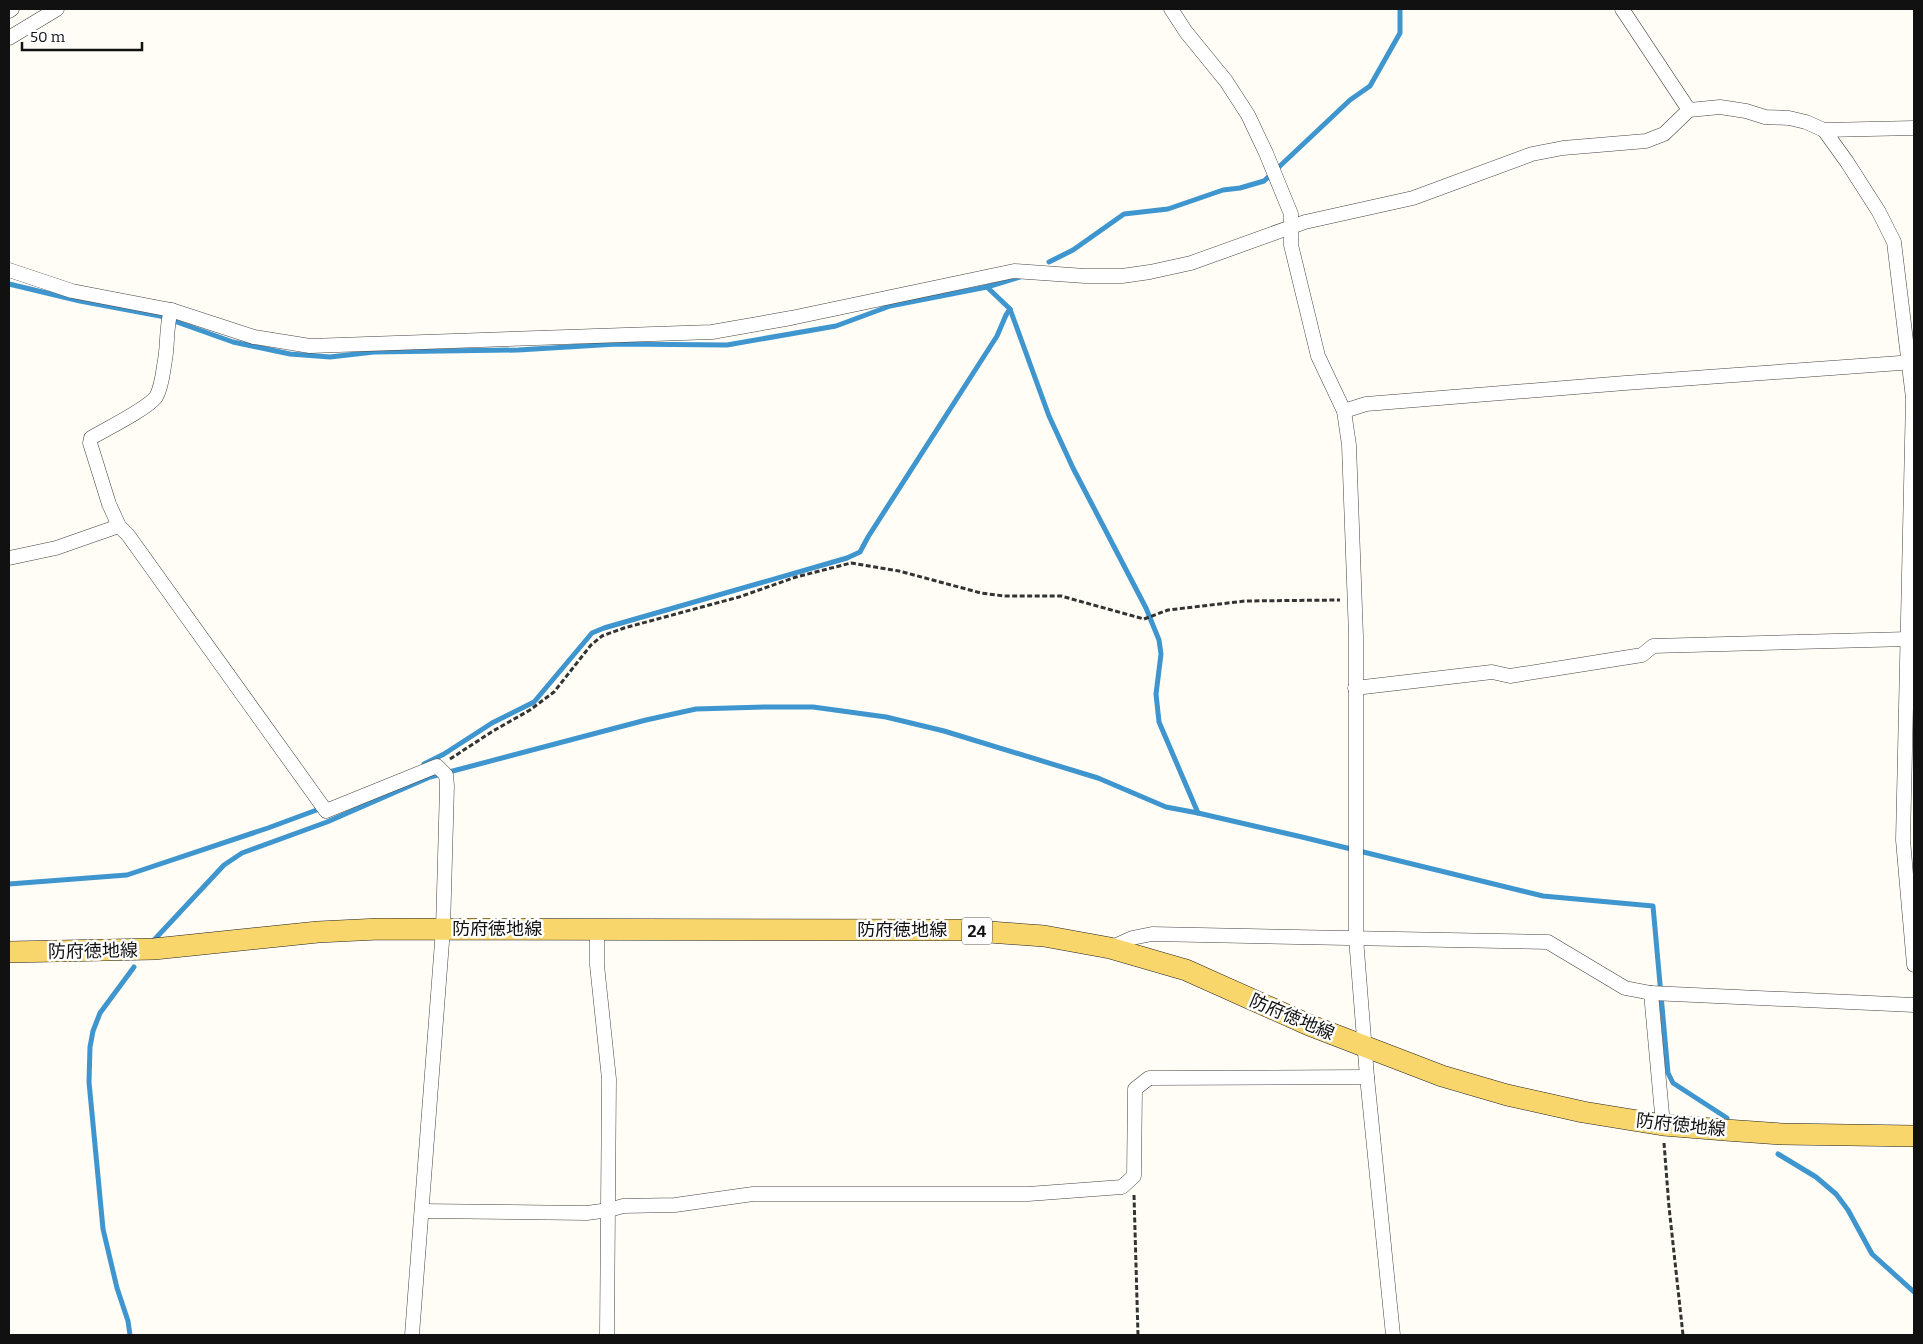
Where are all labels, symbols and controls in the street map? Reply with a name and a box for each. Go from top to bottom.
scale bar [22,20,142,52]
text: 50 m [30,28,66,46]
street label: 防府徳地線 [452,918,542,940]
road number: 24 [962,918,992,944]
street label: 防府徳地線 [857,919,947,941]
street label: 防府徳地線 [48,939,138,963]
street label: 防府徳地線 [1246,989,1338,1045]
street label: 防府徳地線 [1635,1109,1727,1141]

